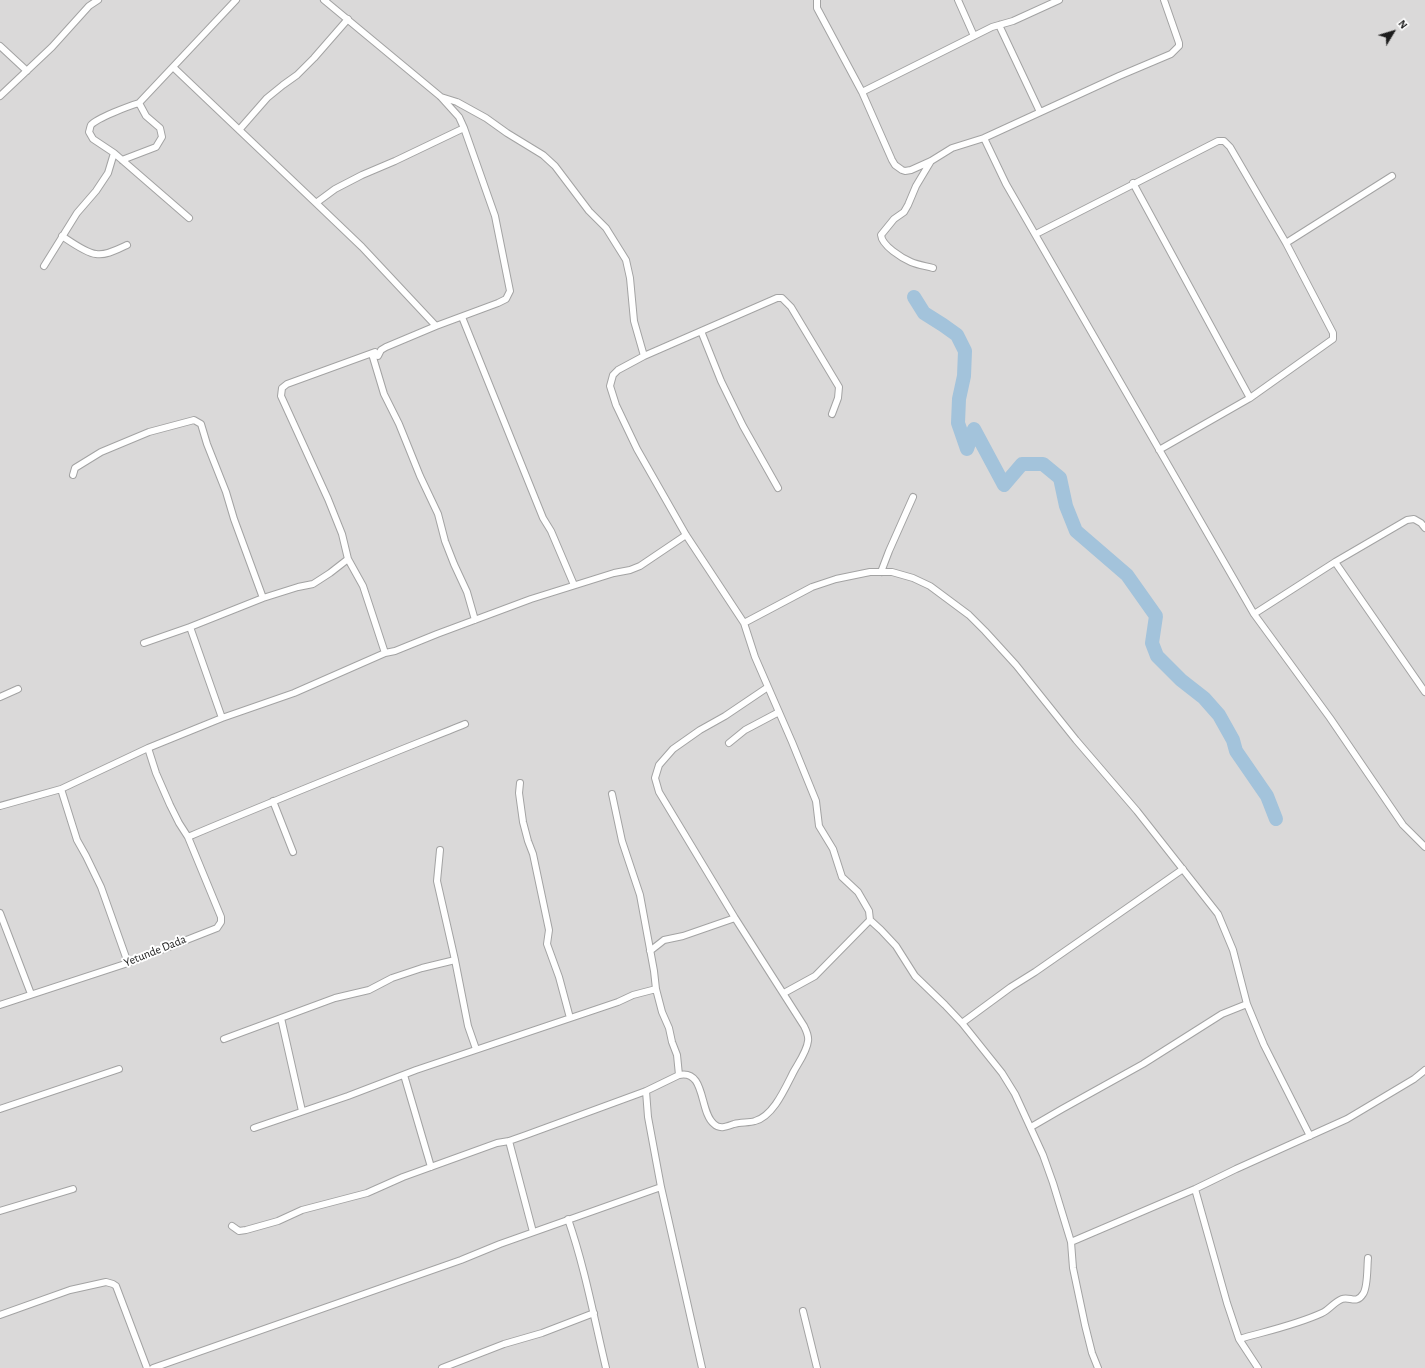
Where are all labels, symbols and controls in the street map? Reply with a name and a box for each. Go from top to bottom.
north arrow [1373,12,1413,52]
text: N [1396,18,1410,31]
street label: Yetunde Dada [122,932,188,970]

